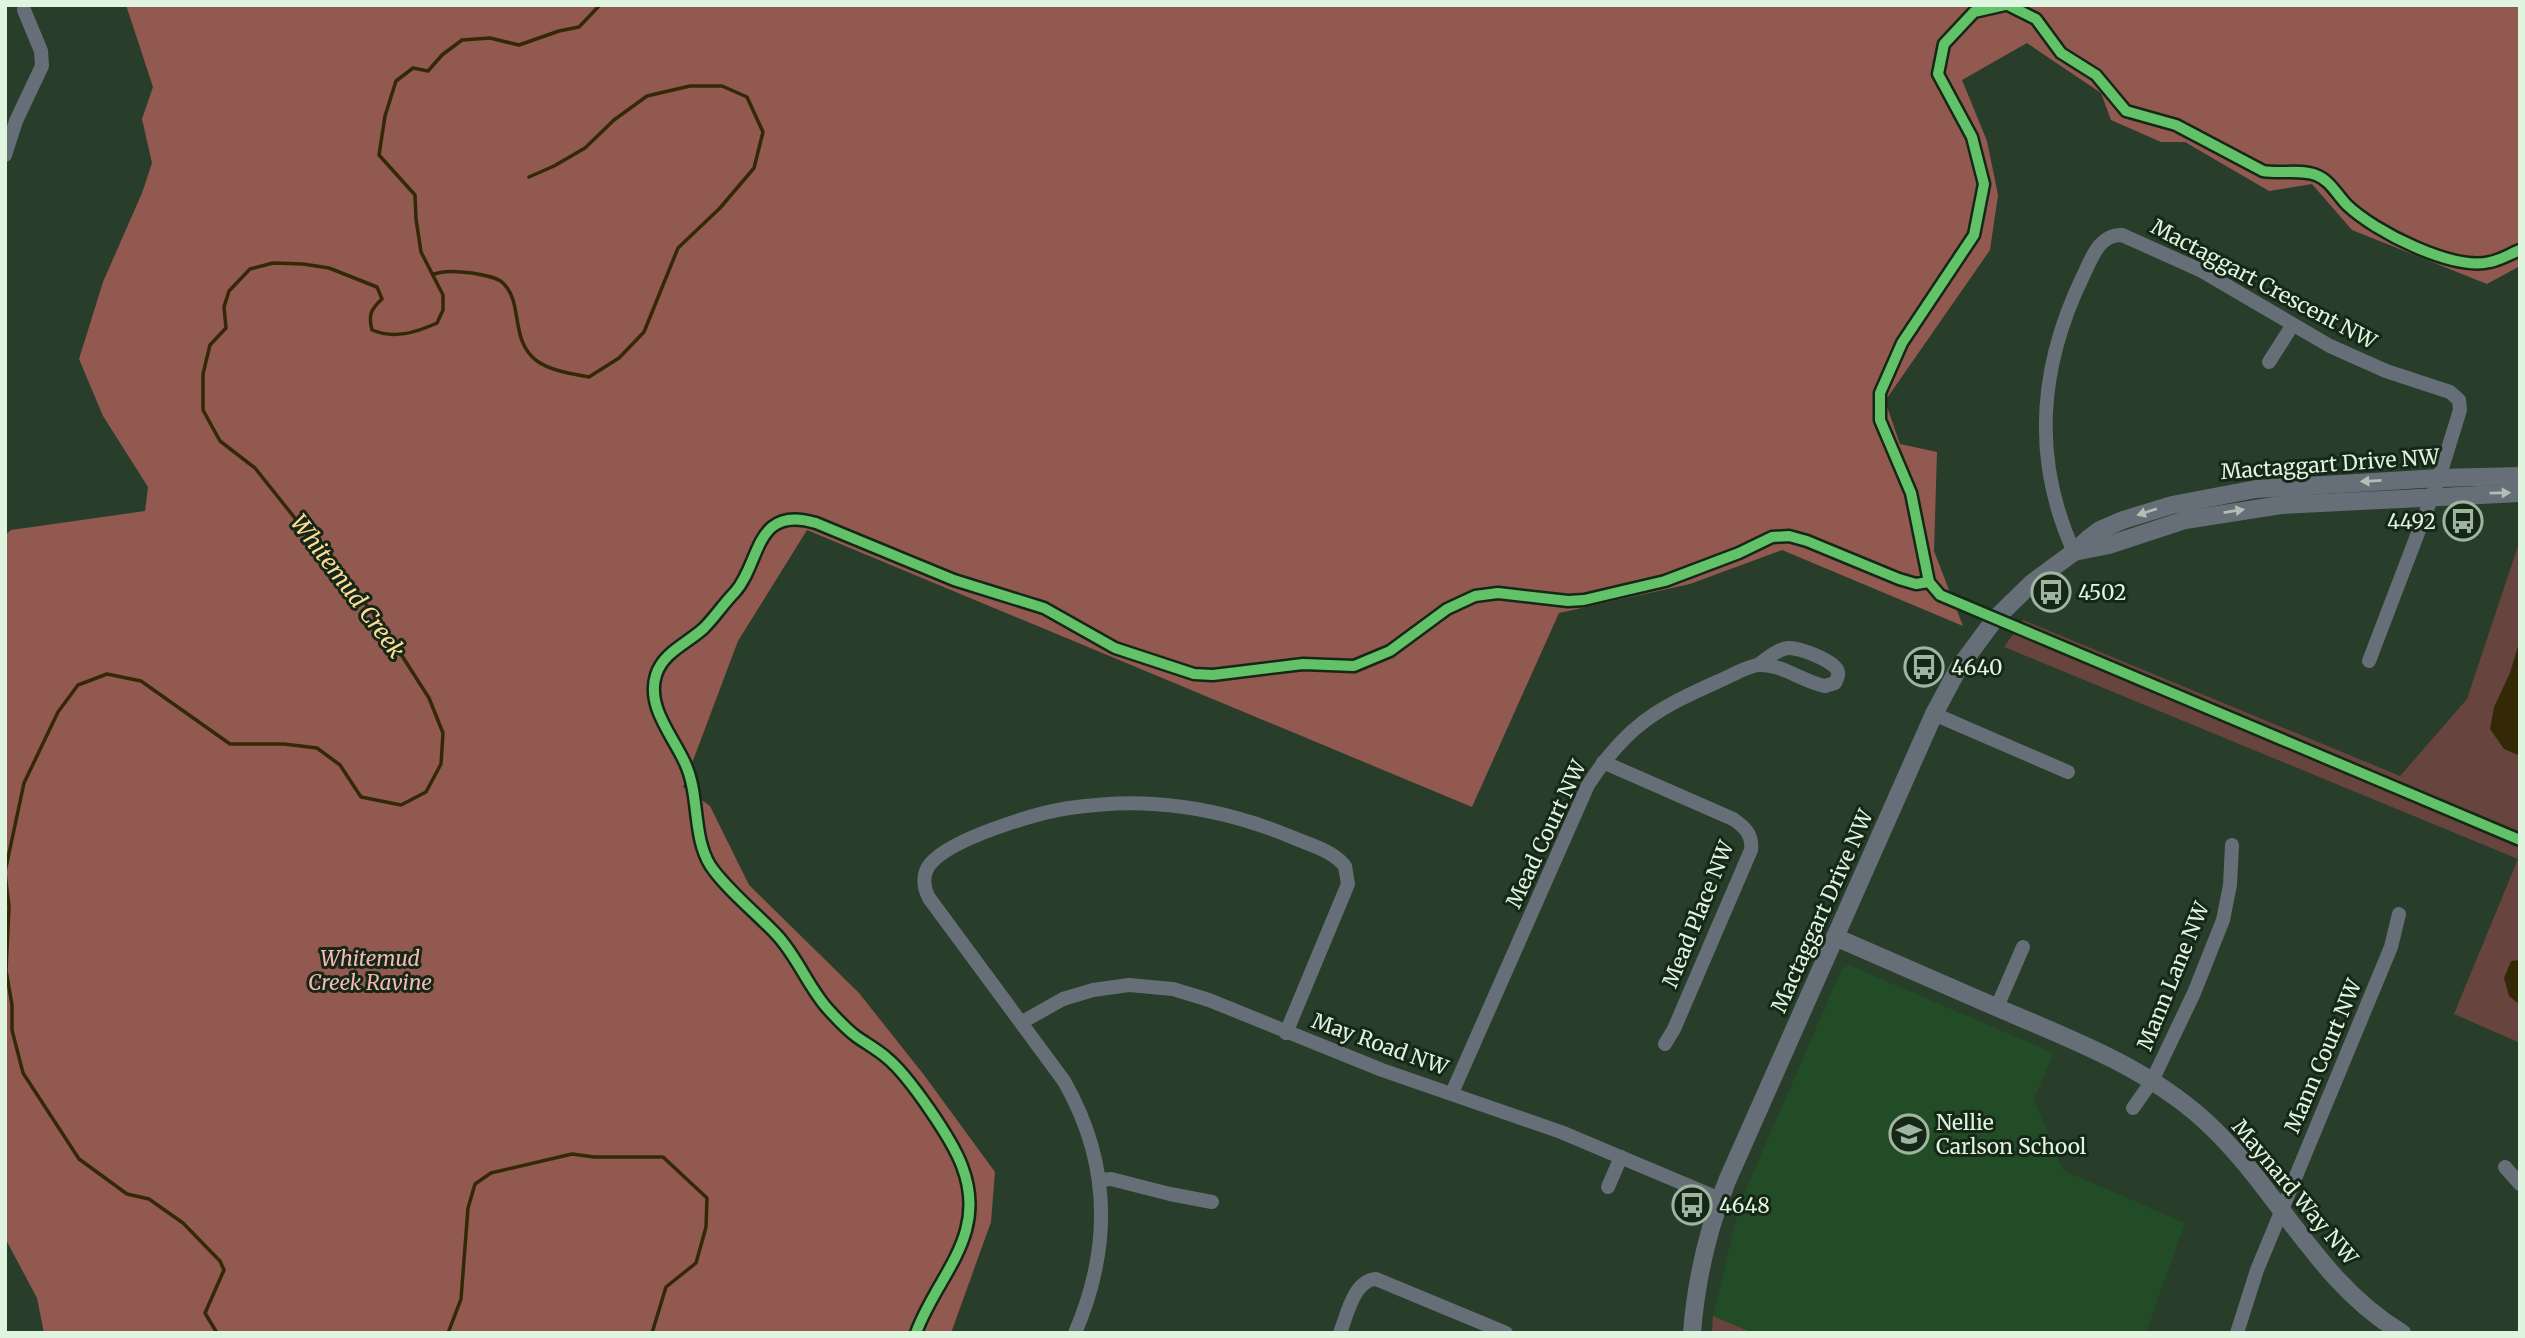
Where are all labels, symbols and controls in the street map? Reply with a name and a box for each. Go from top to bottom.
street label: Mactaggart Crescent NW [2147,213,2382,355]
street label: Mactaggart Drive NW [2220,443,2441,485]
one-way arrow [2360,476,2382,487]
one-way arrow [2490,487,2512,499]
bus stop icon: 4492 [2442,500,2484,542]
one-way arrow [2223,505,2245,516]
one-way arrow [2136,507,2157,518]
water label: Whitemud Creek [284,508,412,664]
place label: 4492 [2387,508,2436,535]
bus stop icon: 4502 [2030,571,2072,613]
place label: 4502 [2078,579,2126,606]
bus stop icon: 4640 [1903,646,1945,688]
place label: 4640 [1951,654,2003,681]
street label: Mead Court NW [1500,755,1592,912]
street label: Mactaggart Drive NW [1765,804,1879,1017]
street label: Mead Place NW [1656,836,1740,991]
street label: Mann Lane NW [2131,897,2215,1054]
park label: Whitemud Creek Ravine [308,945,432,996]
street label: Mann Court NW [2278,974,2368,1137]
street label: May Road NW [1308,1007,1453,1081]
place label: Nellie Carlson School [1936,1109,2087,1160]
school or university icon: Nellie Carlson School [1888,1113,1930,1155]
street label: Maynard Way NW [2226,1114,2364,1271]
bus stop icon: 4648 [1671,1184,1713,1226]
place label: 4648 [1719,1192,1770,1219]

